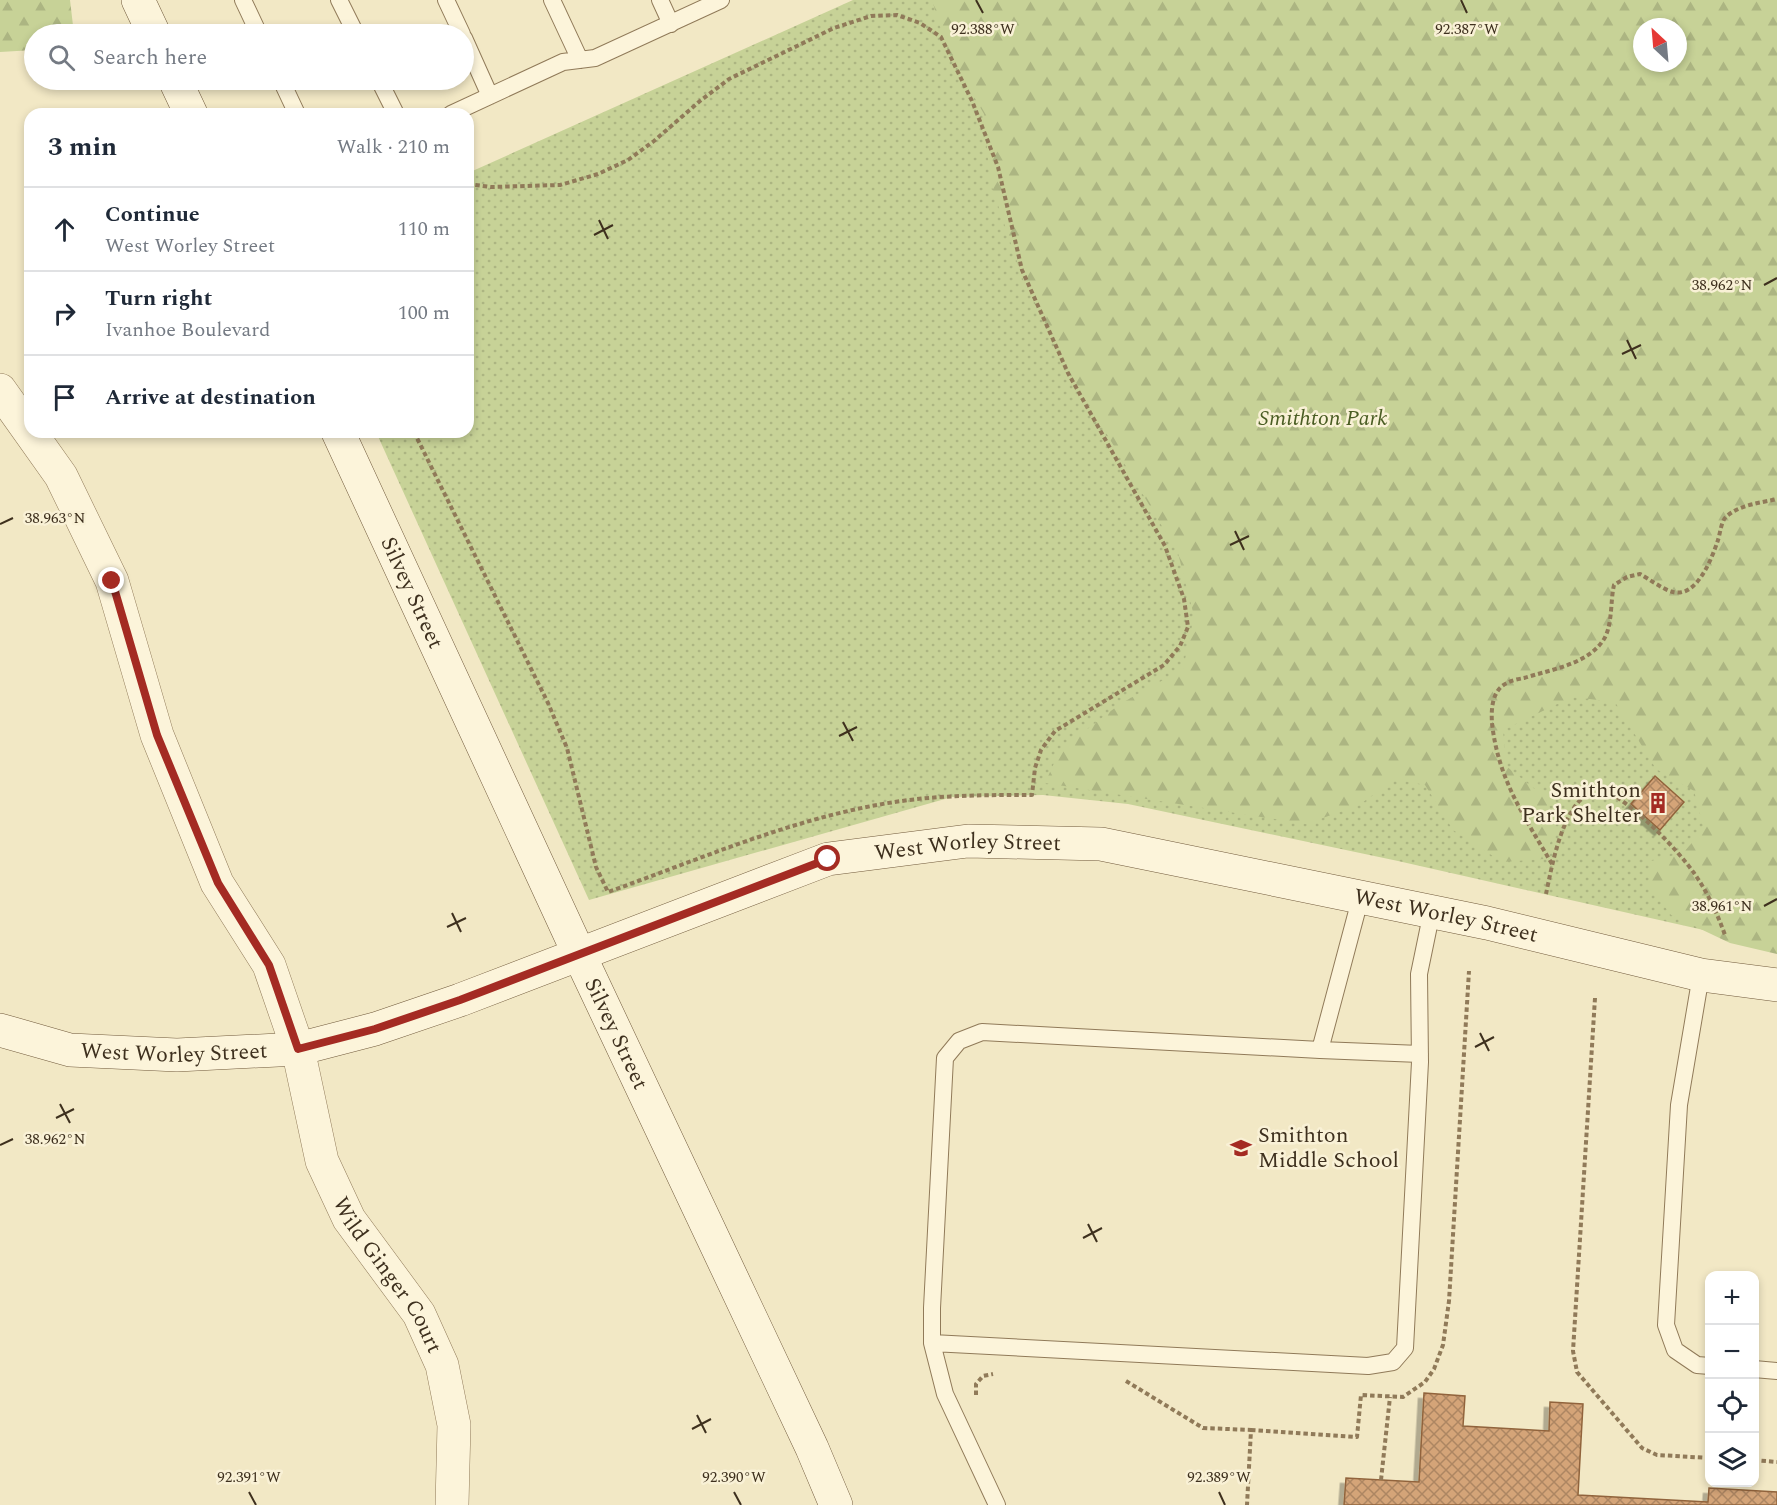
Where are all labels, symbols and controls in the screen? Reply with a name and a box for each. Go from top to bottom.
text: 92.388°W [951,18,1015,41]
text: 92.387°W [1435,18,1499,41]
north arrow [1633,18,1687,72]
search box [24,24,474,90]
icon: search [45,41,78,74]
text: Search here [93,41,207,74]
text: 3 min [48,127,117,167]
text: Walk · 210 m [337,132,450,162]
text: Continue [105,198,200,231]
icon: ahead [48,213,81,246]
text: 110 m [398,214,450,244]
text: West Worley Street [105,231,275,261]
text: 38.962°N [1692,274,1752,297]
text: Turn right [105,282,212,315]
icon: right [48,297,81,330]
text: 100 m [398,298,450,328]
text: Ivanhoe Boulevard [105,315,270,345]
icon: arrive [48,381,81,414]
text: Arrive at destination [105,381,316,414]
park label: Smithton Park [1258,402,1388,435]
text: 38.963°N [25,507,85,530]
street label: Silvey Street [372,531,452,654]
route end [98,567,124,593]
place label: Smithton Park Shelter [1521,774,1641,832]
building icon: Smithton Park Shelter [1646,791,1670,815]
street label: West Worley Street [872,824,1061,869]
route start [814,845,840,871]
street label: West Worley Street [1351,880,1542,951]
text: 38.961°N [1692,895,1752,918]
street label: Silvey Street [576,972,657,1095]
street label: West Worley Street [80,1034,269,1071]
place label: Smithton Middle School [1258,1119,1399,1177]
text: 38.962°N [25,1128,85,1151]
school or university icon: Smithton Middle School [1229,1136,1253,1160]
street label: Wild Ginger Court [324,1191,451,1359]
map controls [1705,1271,1759,1487]
button: + [1705,1271,1759,1325]
button: − [1705,1325,1759,1379]
button: locate [1705,1379,1759,1433]
button: layers [1705,1433,1759,1487]
text: 92.391°W [217,1466,281,1489]
text: 92.390°W [702,1466,766,1489]
text: 92.389°W [1187,1466,1251,1489]

